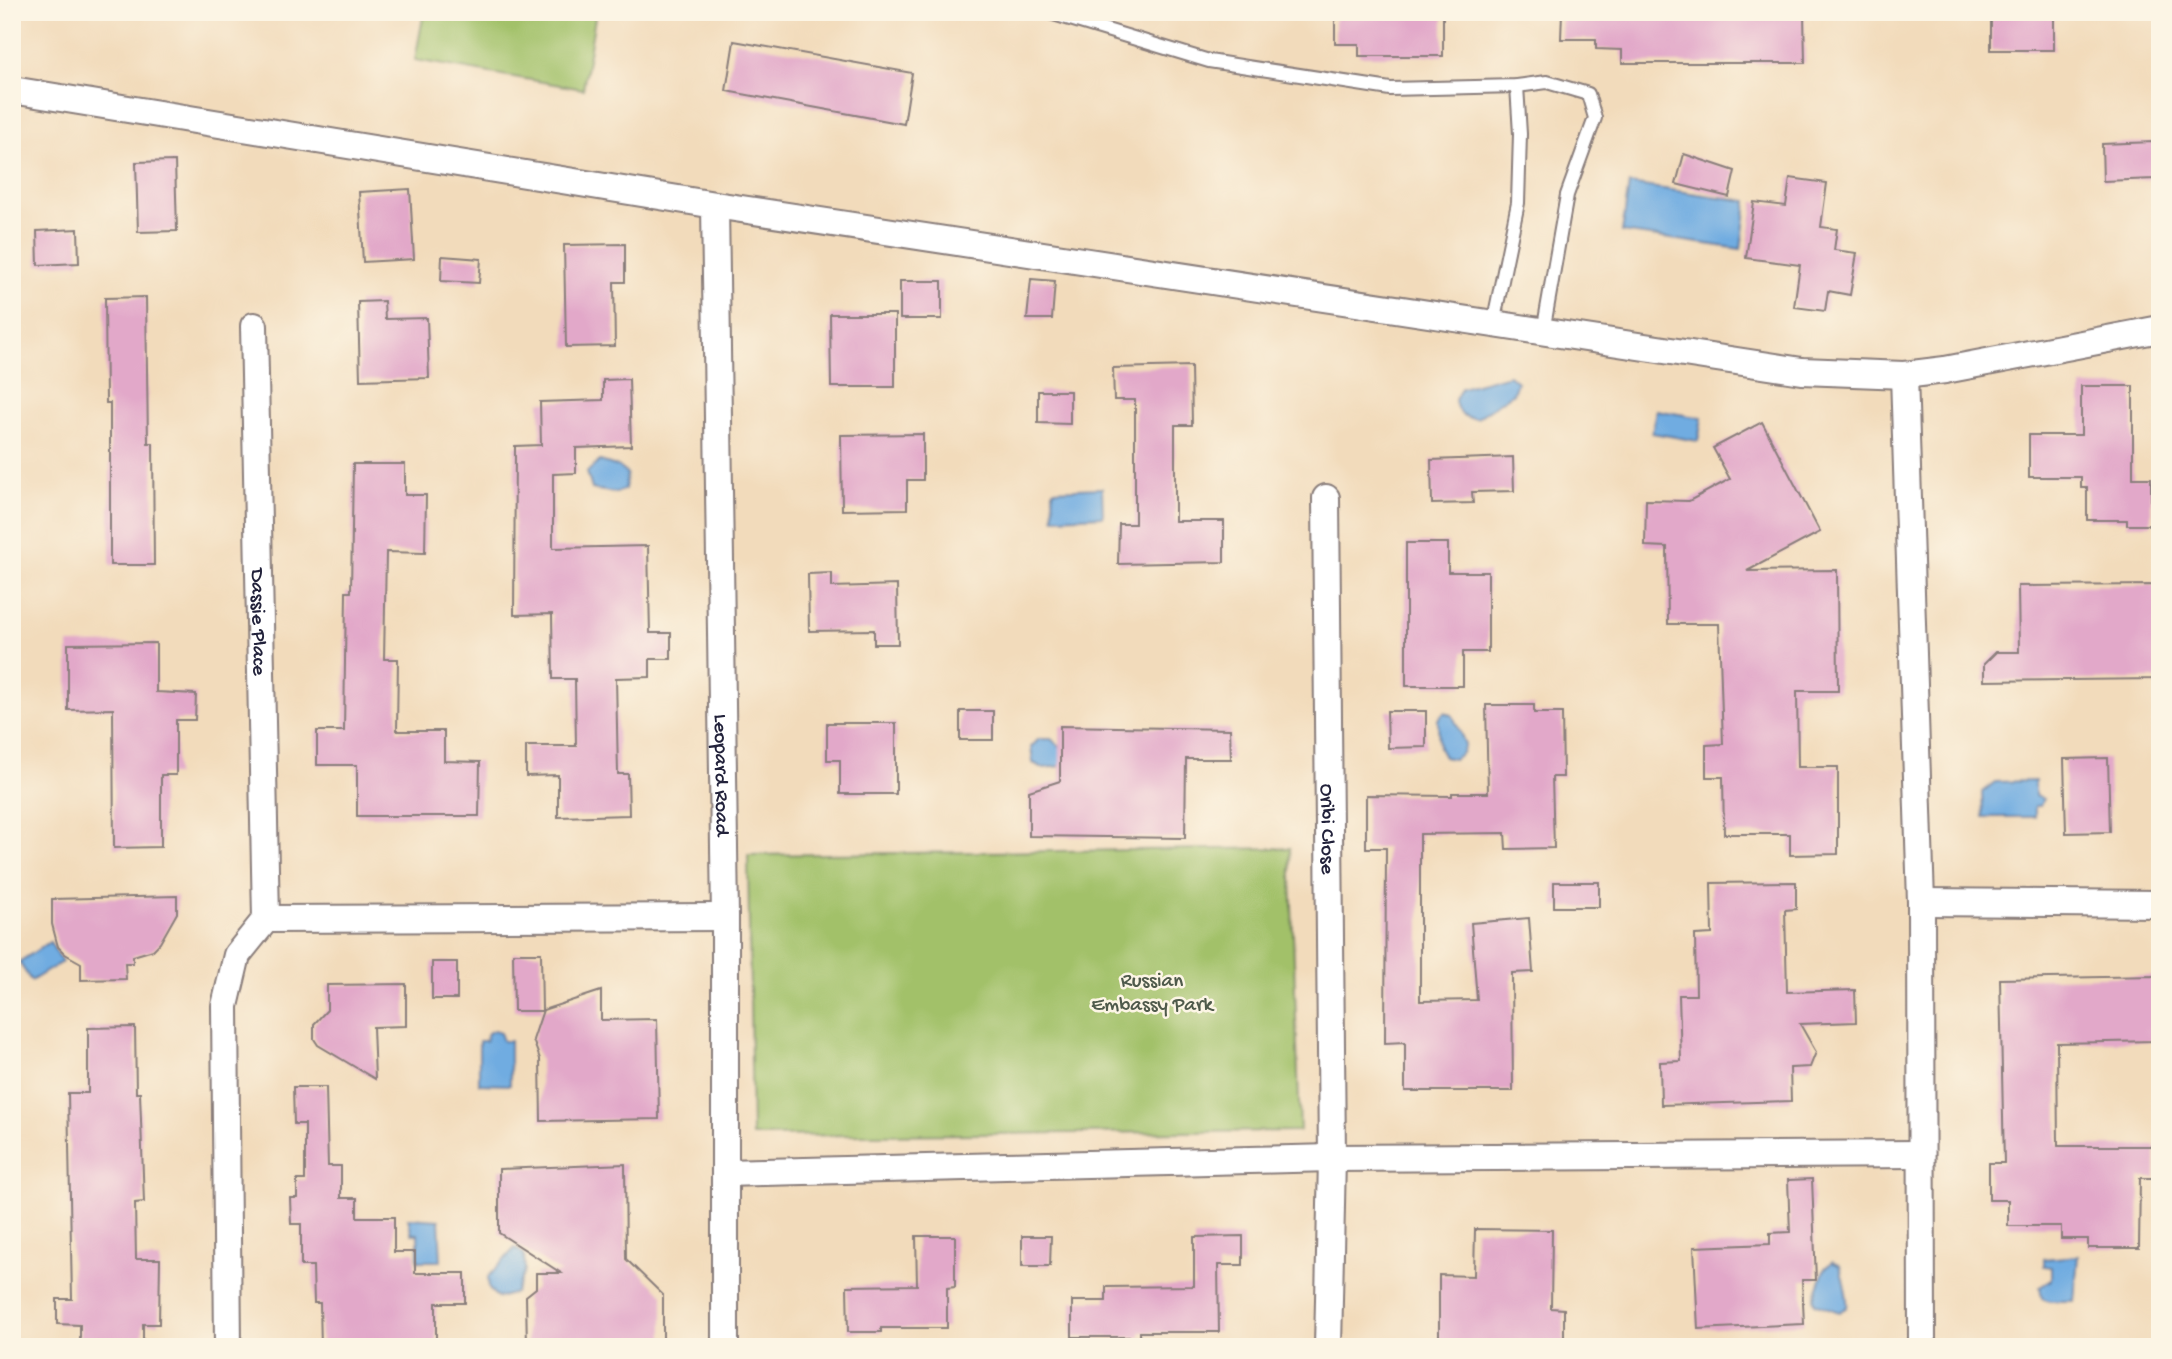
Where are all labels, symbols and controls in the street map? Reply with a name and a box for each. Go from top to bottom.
street label: Dassie Place [243,566,270,677]
street label: Leopard Road [706,714,733,838]
street label: Oribi Close [1313,784,1338,876]
park label: Russian Embassy Park [1091,970,1215,1019]

